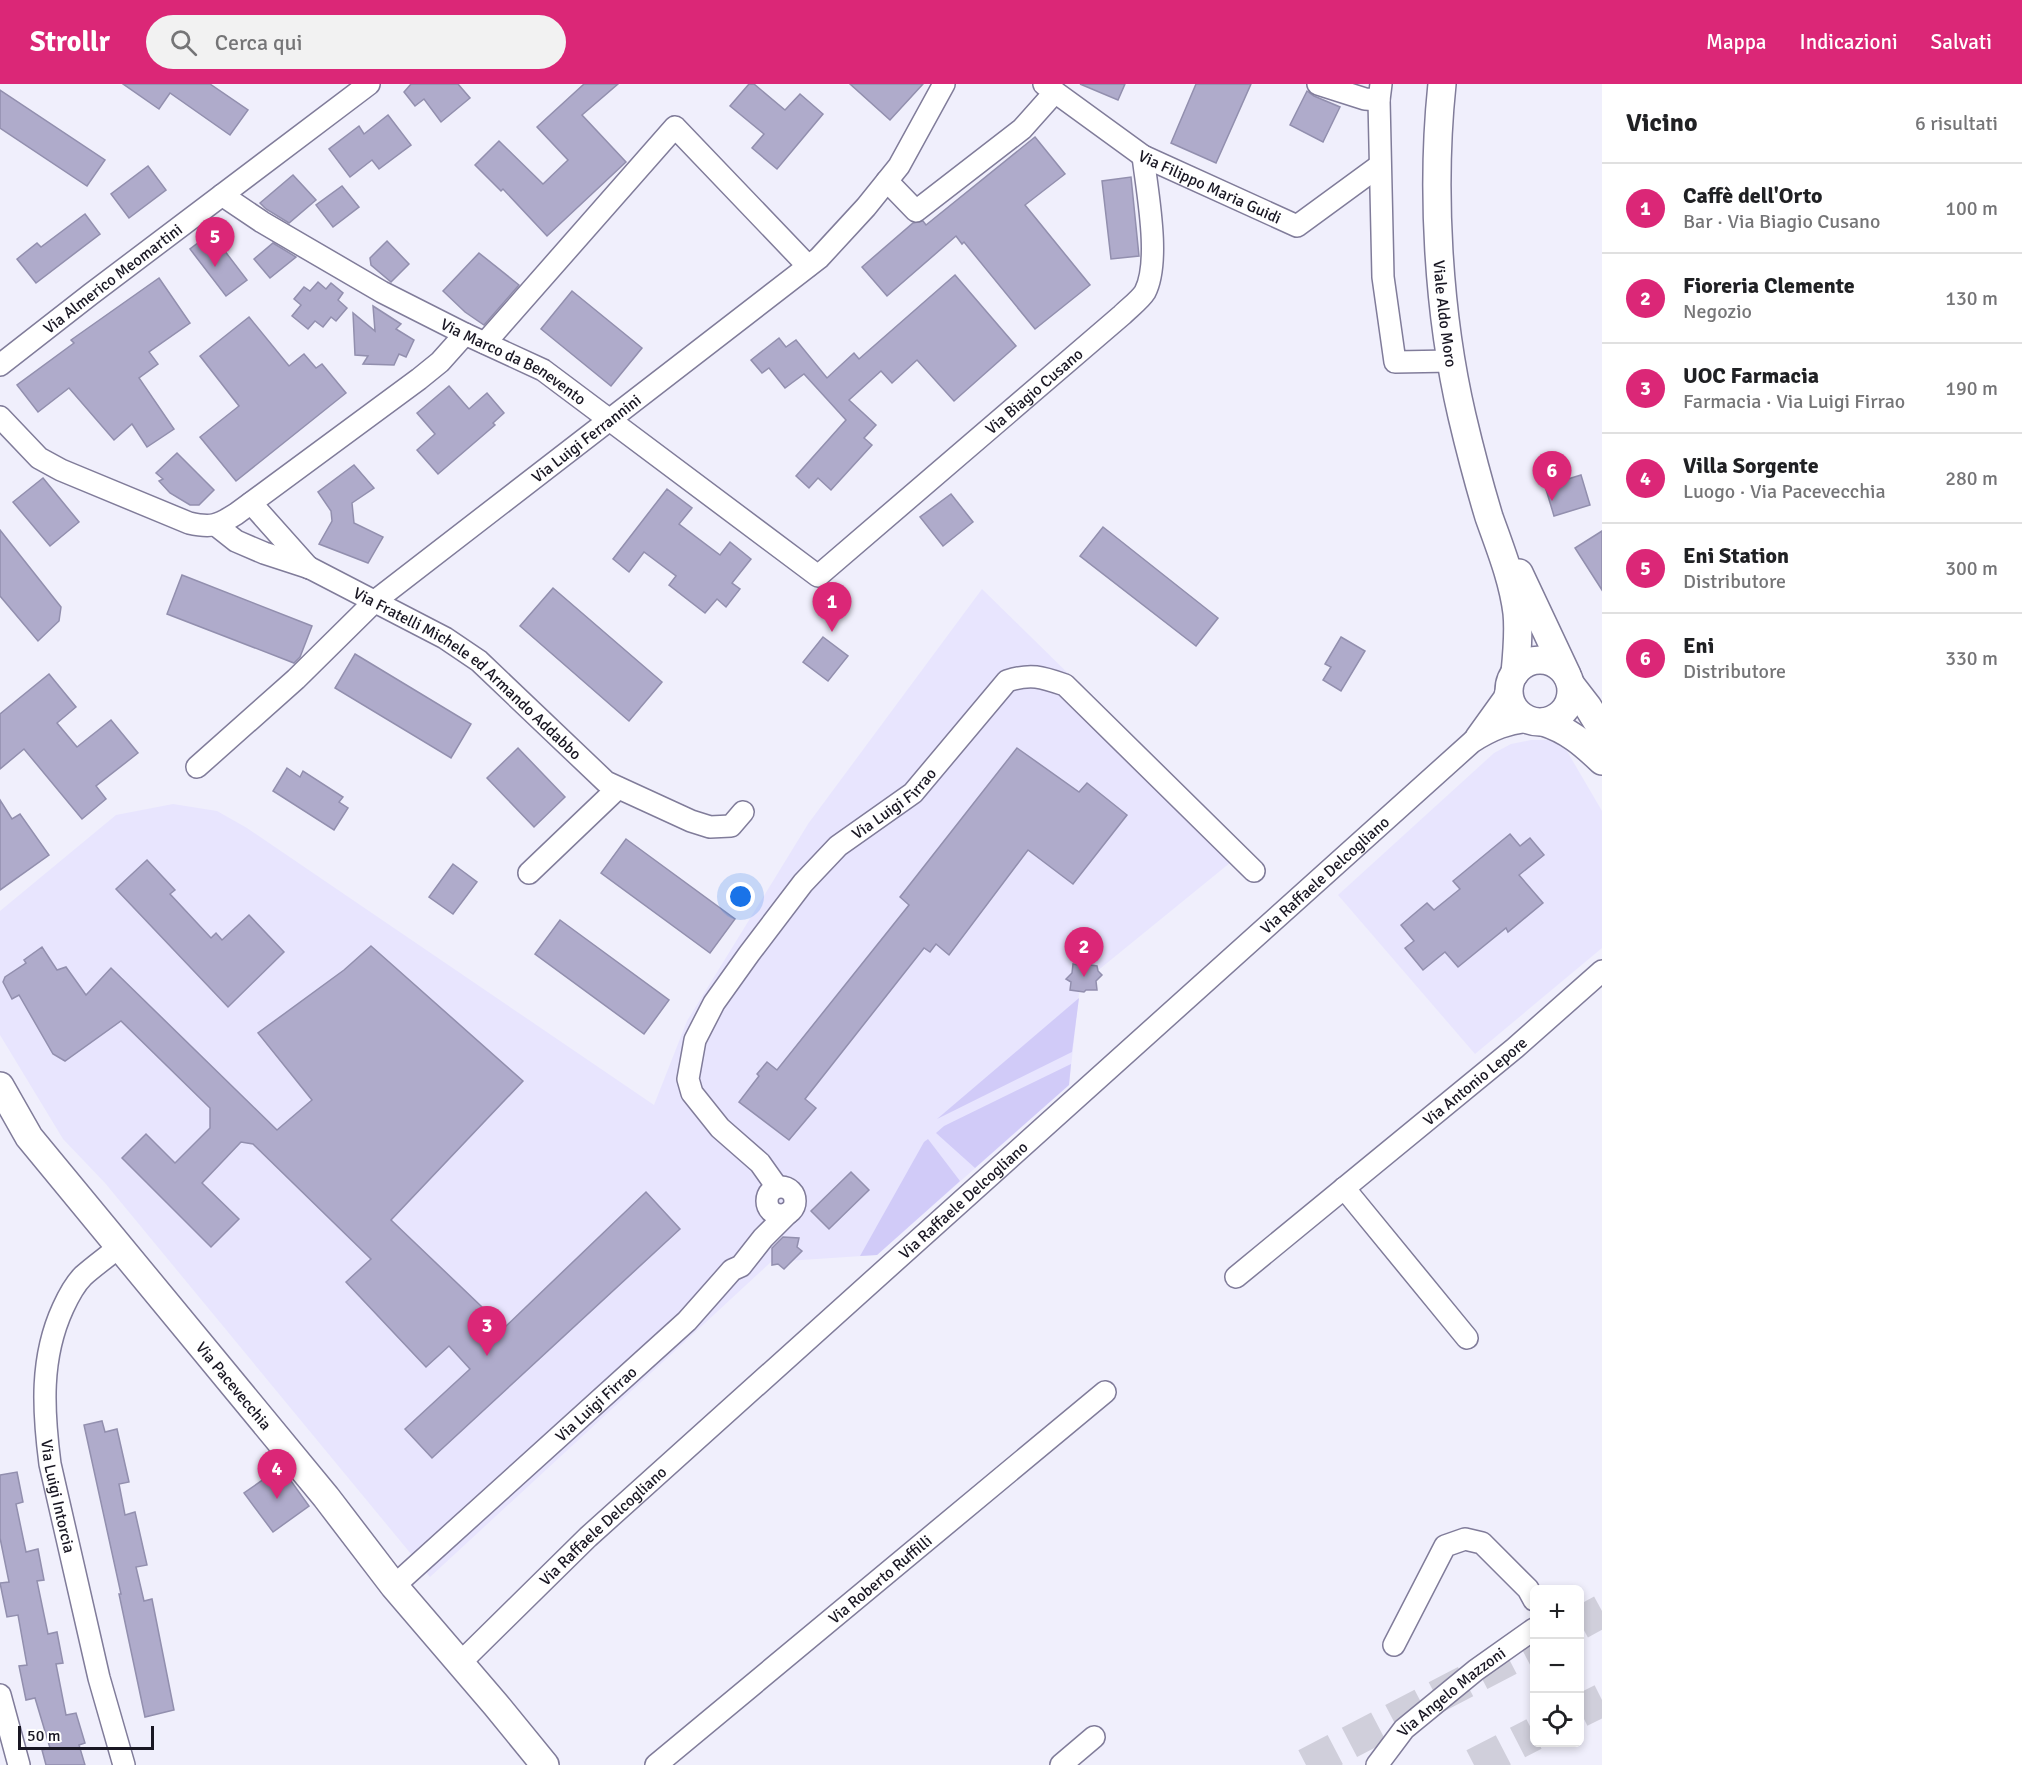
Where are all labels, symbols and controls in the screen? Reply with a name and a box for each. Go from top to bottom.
search box [146,15,566,69]
text: Strollr [30,25,110,59]
icon: search [167,26,200,59]
text: Cerca qui [215,29,303,56]
text: Mappa [1706,29,1767,55]
text: Indicazioni [1800,29,1898,55]
text: Salvati [1931,29,1992,55]
text: Vicino [1626,107,1698,139]
text: 6 risultati [1915,111,1998,136]
street label: Via Filippo Maria Guidi [1135,146,1284,229]
text: Caffè dell'Orto [1683,182,1823,209]
text: 1 [1640,196,1651,221]
text: 100 m [1945,196,1998,221]
text: Bar · Via Biagio Cusano [1683,209,1880,234]
pin: 5 [196,218,234,267]
street label: Via Almerico Meomartini [40,220,187,339]
street label: Viale Aldo Moro [1428,259,1461,369]
text: Fioreria Clemente [1683,272,1855,299]
text: 2 [1640,286,1651,311]
text: 130 m [1945,286,1998,311]
text: Negozio [1683,299,1752,324]
street label: Via Marco da Benevento [437,314,590,410]
street label: Via Biagio Cusano [981,344,1087,439]
text: UOC Farmacia [1683,362,1819,389]
text: 3 [1640,376,1651,401]
text: 190 m [1945,376,1998,401]
text: Farmacia · Via Luigi Firrao [1683,389,1905,414]
street label: Via Luigi Ferrannini [528,390,645,487]
pin: 6 [1532,452,1572,501]
text: Villa Sorgente [1683,452,1819,479]
text: 4 [1640,466,1651,491]
text: 280 m [1945,466,1998,491]
text: Luogo · Via Pacevecchia [1683,479,1886,504]
text: Eni Station [1683,542,1789,569]
text: 5 [1640,556,1651,581]
text: 300 m [1945,556,1998,581]
text: Distributore [1683,569,1786,594]
pin: 1 [812,582,852,632]
street label: Via Fratelli Michele ed Armando Addabbo [350,583,585,764]
text: Eni [1683,632,1714,659]
text: 6 [1640,646,1651,671]
text: 330 m [1945,646,1998,671]
text: Distributore [1683,659,1786,684]
street label: Via Luigi Firrao [848,764,941,844]
street label: Via Raffaele Delcogliano [1256,812,1394,939]
your location [726,882,755,911]
pin: 2 [1064,928,1104,977]
street label: Via Antonio Lepore [1419,1033,1532,1130]
street label: Via Raffaele Delcogliano [895,1137,1032,1264]
pin: 3 [468,1306,506,1356]
street label: Via Pacevecchia [191,1338,276,1435]
street label: Via Luigi Firrao [551,1362,641,1446]
street label: Via Luigi Intorcia [36,1438,79,1555]
pin: 4 [258,1450,296,1499]
street label: Via Raffaele Delcogliano [535,1462,671,1590]
street label: Via Roberto Ruffilli [825,1531,936,1629]
map controls [1530,1585,1584,1747]
button: + [1530,1585,1584,1639]
button: − [1530,1639,1584,1693]
street label: Via Angelo Mazzoni [1393,1643,1510,1741]
button: locate [1530,1693,1584,1747]
scale bar [18,1723,154,1750]
text: 50 m [27,1726,61,1746]

